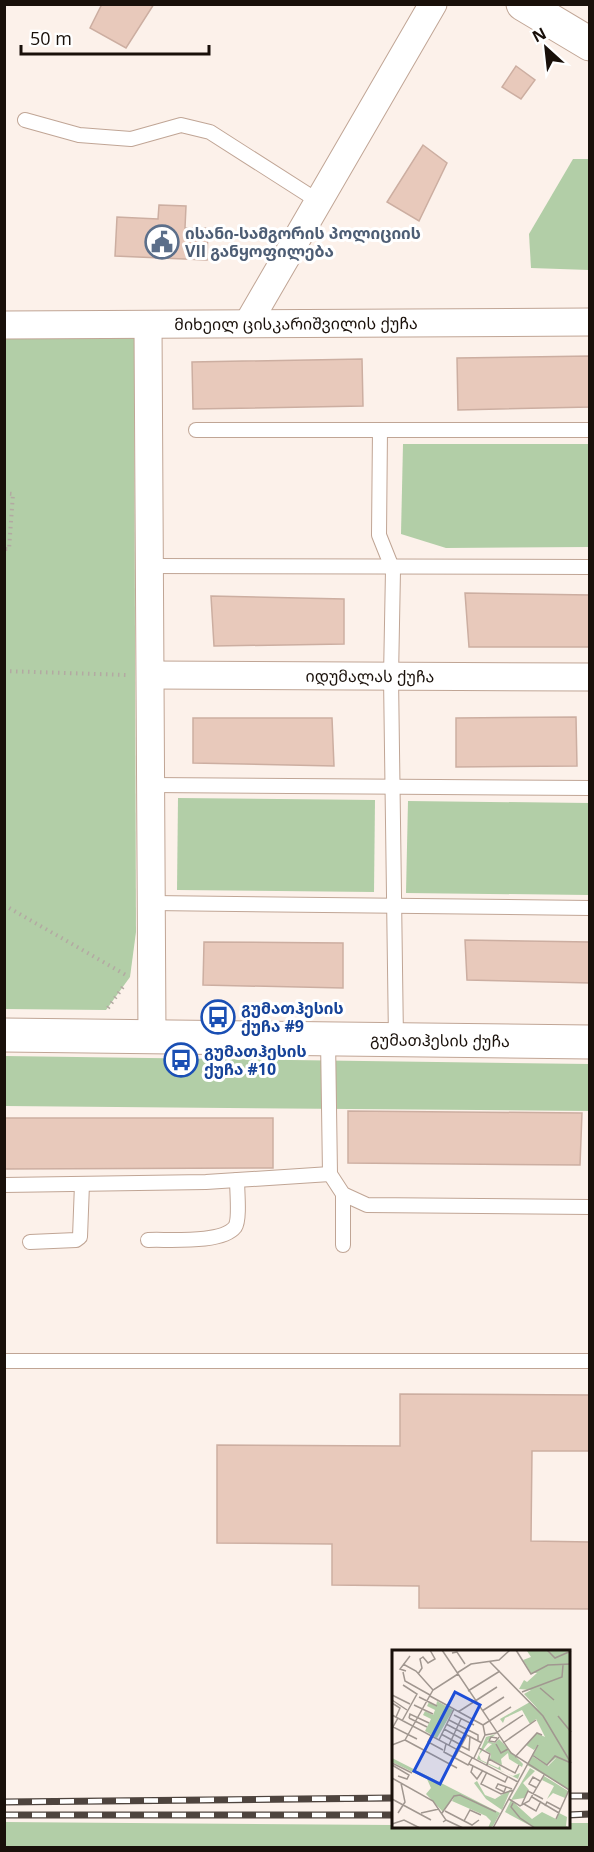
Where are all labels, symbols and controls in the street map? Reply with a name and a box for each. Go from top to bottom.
scale bar [21,18,208,56]
north arrow [516,18,576,78]
text: N [528,22,550,47]
text: 50 m [30,26,72,50]
place label: ისანი-სამგორის პოლიციის VII განყოფილება [185,222,421,262]
public building icon: ისანი-სამგორის პოლიციის VII განყოფილება [144,224,180,260]
street label: მიხეილ ცისკარიშვილის ქუჩა [174,312,418,335]
street label: იდუმალას ქუჩა [306,665,434,687]
place label: გუმათჰესის ქუჩა #9 [241,997,344,1037]
bus stop icon: გუმათჰესის ქუჩა #9 [200,999,236,1035]
street label: გუმათჰესის ქუჩა [370,1028,510,1052]
place label: გუმათჰესის ქუჩა #10 [204,1040,307,1080]
bus stop icon: გუმათჰესის ქუჩა #10 [163,1042,199,1078]
inset map [392,1650,570,1828]

